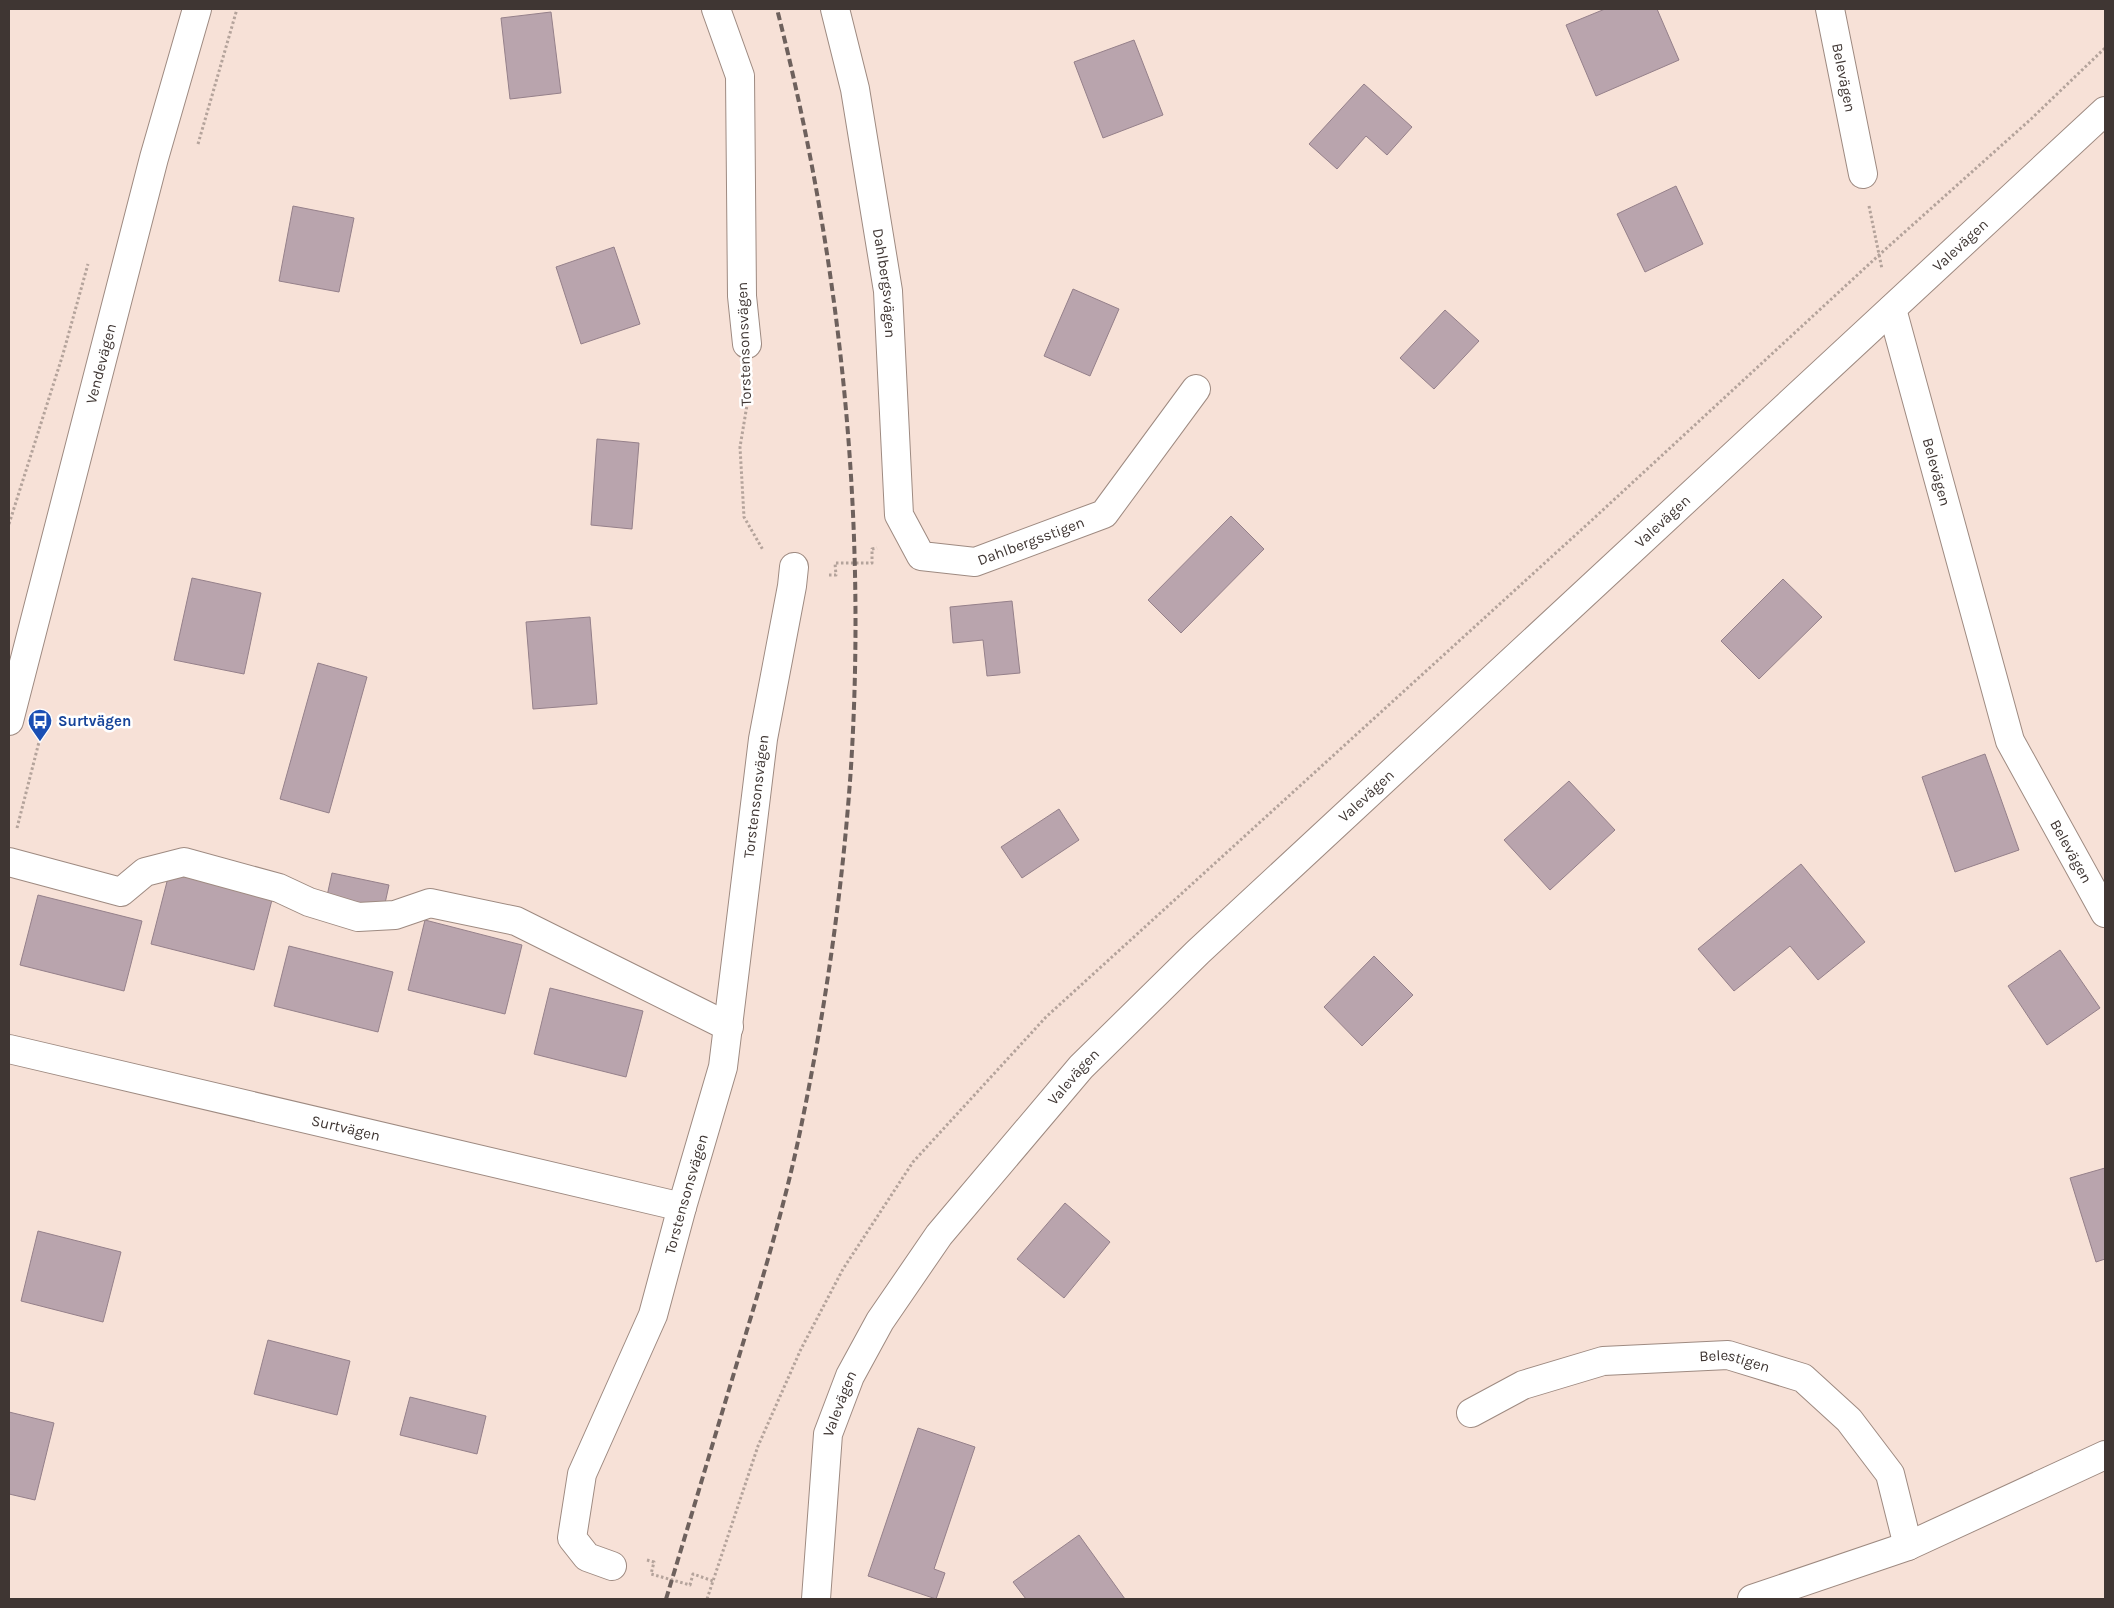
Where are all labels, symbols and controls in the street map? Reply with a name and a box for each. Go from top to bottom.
street label: Belevägen [1828,42,1859,114]
street label: Valevägen [1929,215,1992,275]
street label: Dahlbergsvägen [869,227,899,339]
street label: Torstensonsvägen [733,282,755,406]
street label: Vendevägen [82,322,120,406]
street label: Belevägen [1919,436,1954,508]
street label: Valevägen [1631,491,1694,551]
street label: Dahlbergsstigen [975,513,1087,569]
bus stop icon: Surtvägen [27,708,53,742]
place label: Surtvägen [58,712,131,730]
street label: Torstensonsvägen [740,734,772,859]
street label: Valevägen [1335,766,1398,826]
street label: Belevägen [2046,816,2096,886]
street label: Valevägen [1044,1045,1103,1109]
street label: Surtvägen [310,1111,382,1145]
street label: Torstensonsvägen [661,1132,712,1256]
street label: Belestigen [1699,1346,1772,1376]
street label: Valevägen [819,1367,860,1439]

